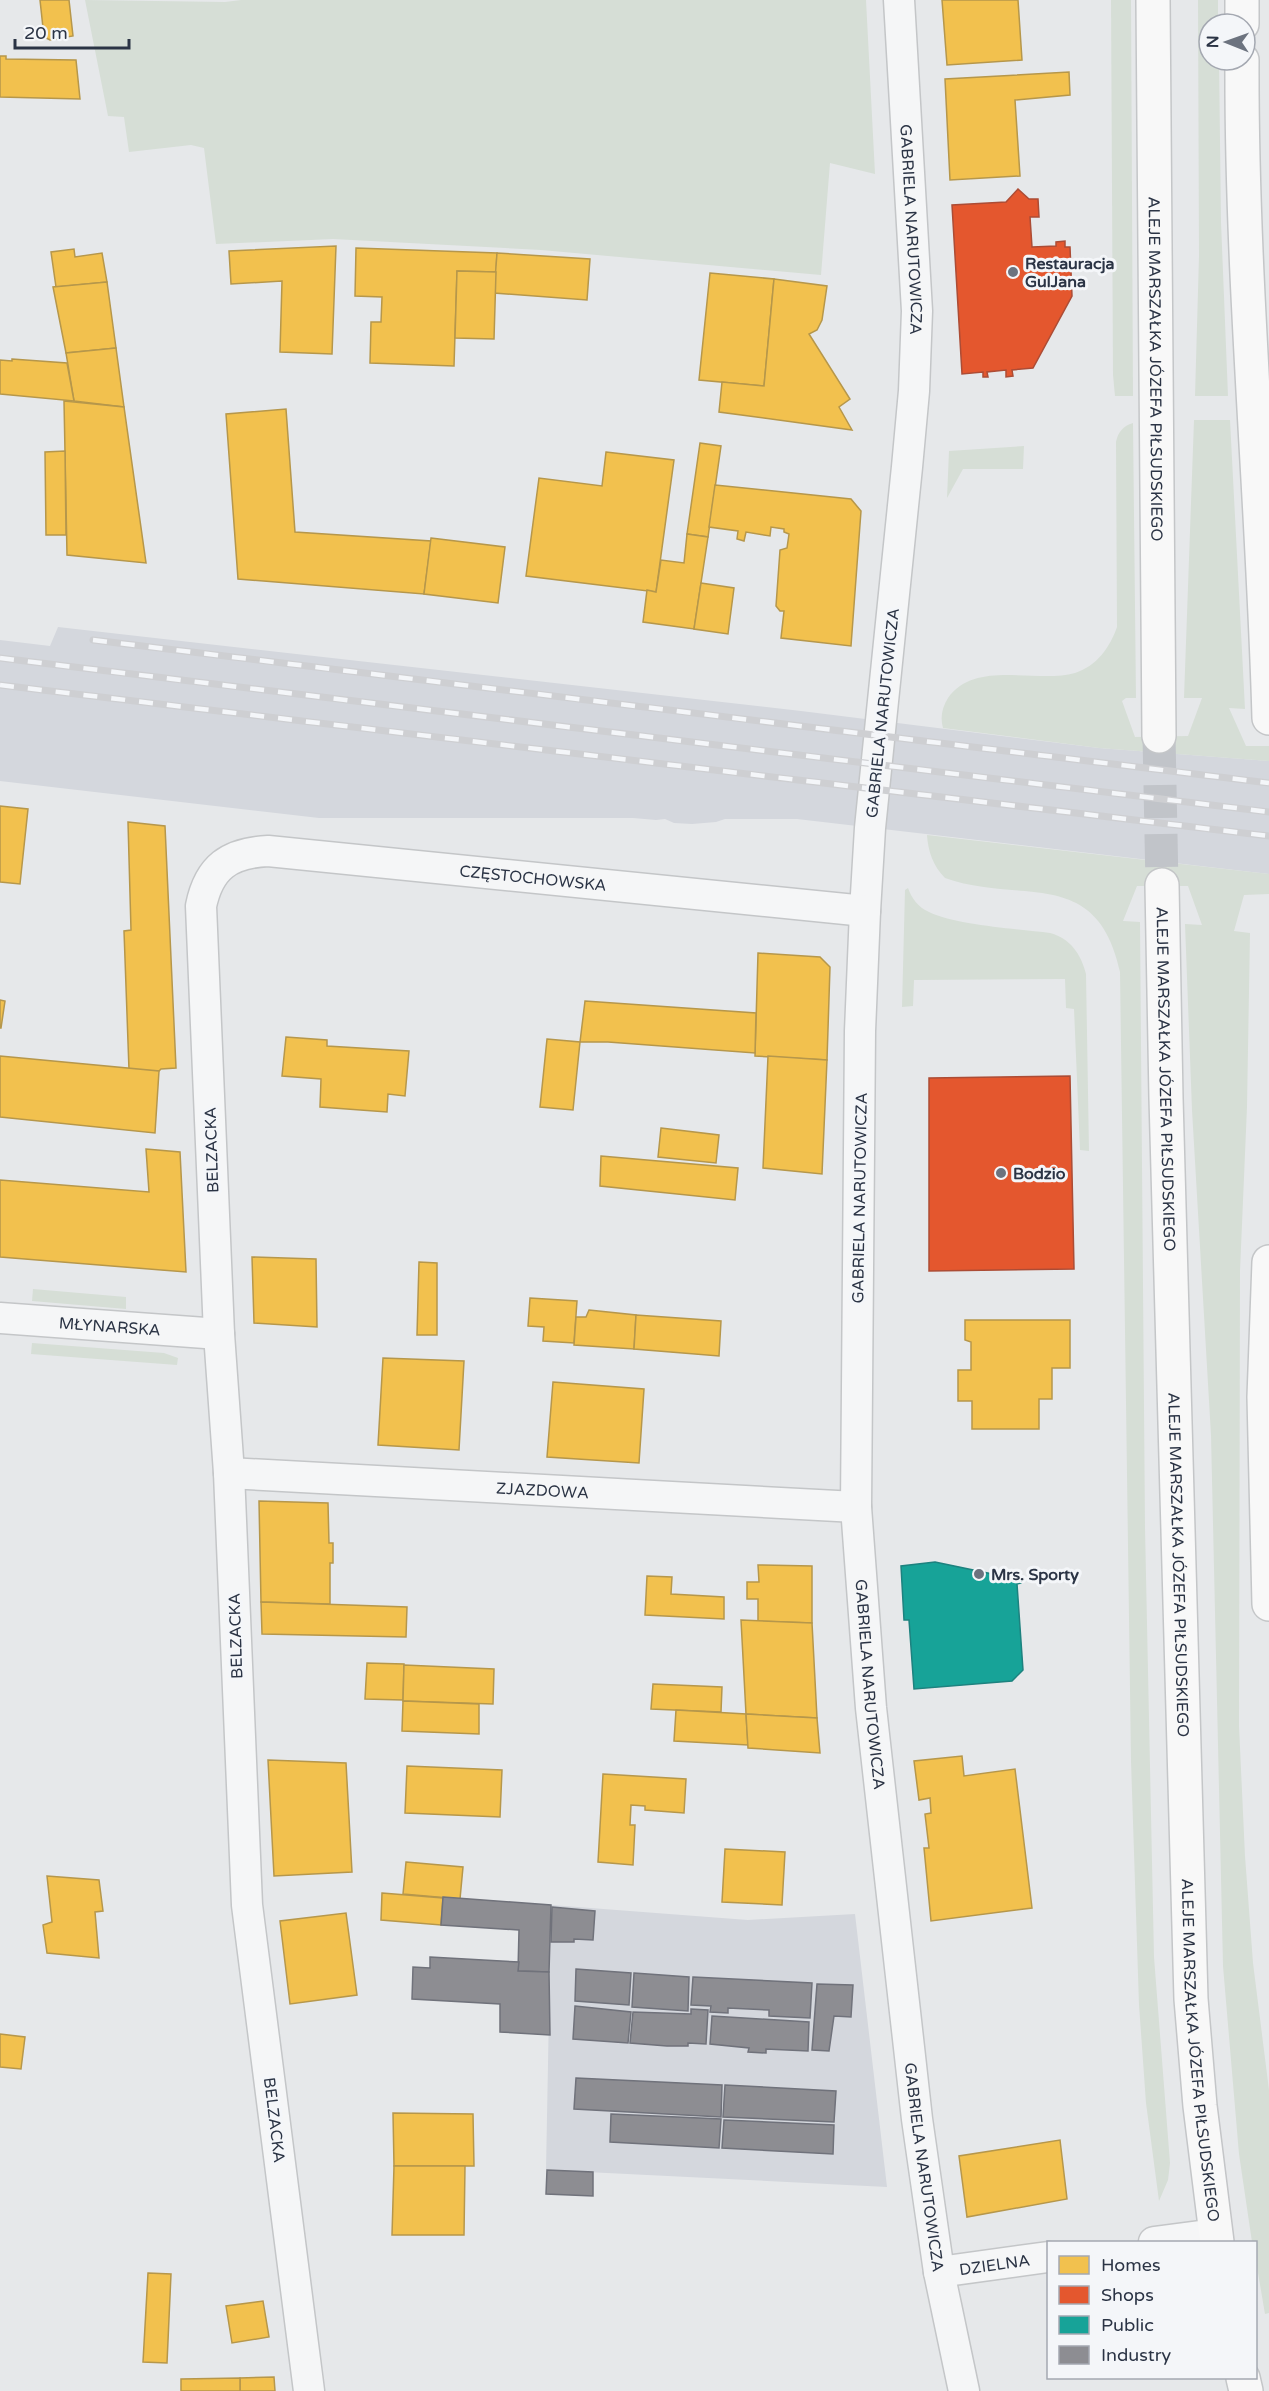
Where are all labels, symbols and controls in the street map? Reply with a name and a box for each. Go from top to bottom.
scale bar [15,12,129,50]
north arrow [1197,12,1257,72]
text: 20 m [24,22,68,44]
text: N [1203,35,1223,48]
street label: GABRIELA NARUTOWICZA [895,124,926,335]
street label: ALEJE MARSZAŁKA JÓZEFA PIŁSUDSKIEGO [1144,196,1166,541]
place label: Restauracja GulJana [1025,254,1115,292]
marker: Restauracja GulJana [1006,265,1020,279]
street label: GABRIELA NARUTOWICZA [862,607,904,819]
street label: CZĘSTOCHOWSKA [458,861,608,896]
street label: ALEJE MARSZAŁKA JÓZEFA PIŁSUDSKIEGO [1151,906,1179,1252]
street label: GABRIELA NARUTOWICZA [848,1092,872,1304]
street label: BELZACKA [201,1107,223,1193]
place label: Bodzio [1013,1164,1066,1184]
marker: Bodzio [994,1166,1008,1180]
street label: MŁYNARSKA [58,1313,161,1341]
street label: ALEJE MARSZAŁKA JÓZEFA PIŁSUDSKIEGO [1163,1392,1193,1737]
street label: ZJAZDOWA [496,1478,590,1504]
place label: Mrs. Sporty [991,1565,1079,1585]
marker: Mrs. Sporty [972,1567,986,1581]
street label: GABRIELA NARUTOWICZA [850,1579,889,1791]
street label: BELZACKA [225,1593,247,1679]
street label: ALEJE MARSZAŁKA JÓZEFA PIŁSUDSKIEGO [1177,1878,1223,2223]
street label: GABRIELA NARUTOWICZA [900,2062,948,2273]
street label: BELZACKA [259,2076,289,2164]
legend [1047,2241,1257,2379]
street label: DZIELNA [958,2251,1031,2280]
text: Homes [1101,2254,1161,2276]
text: Shops [1101,2284,1154,2306]
text: Public [1101,2314,1154,2336]
text: Industry [1101,2344,1172,2366]

